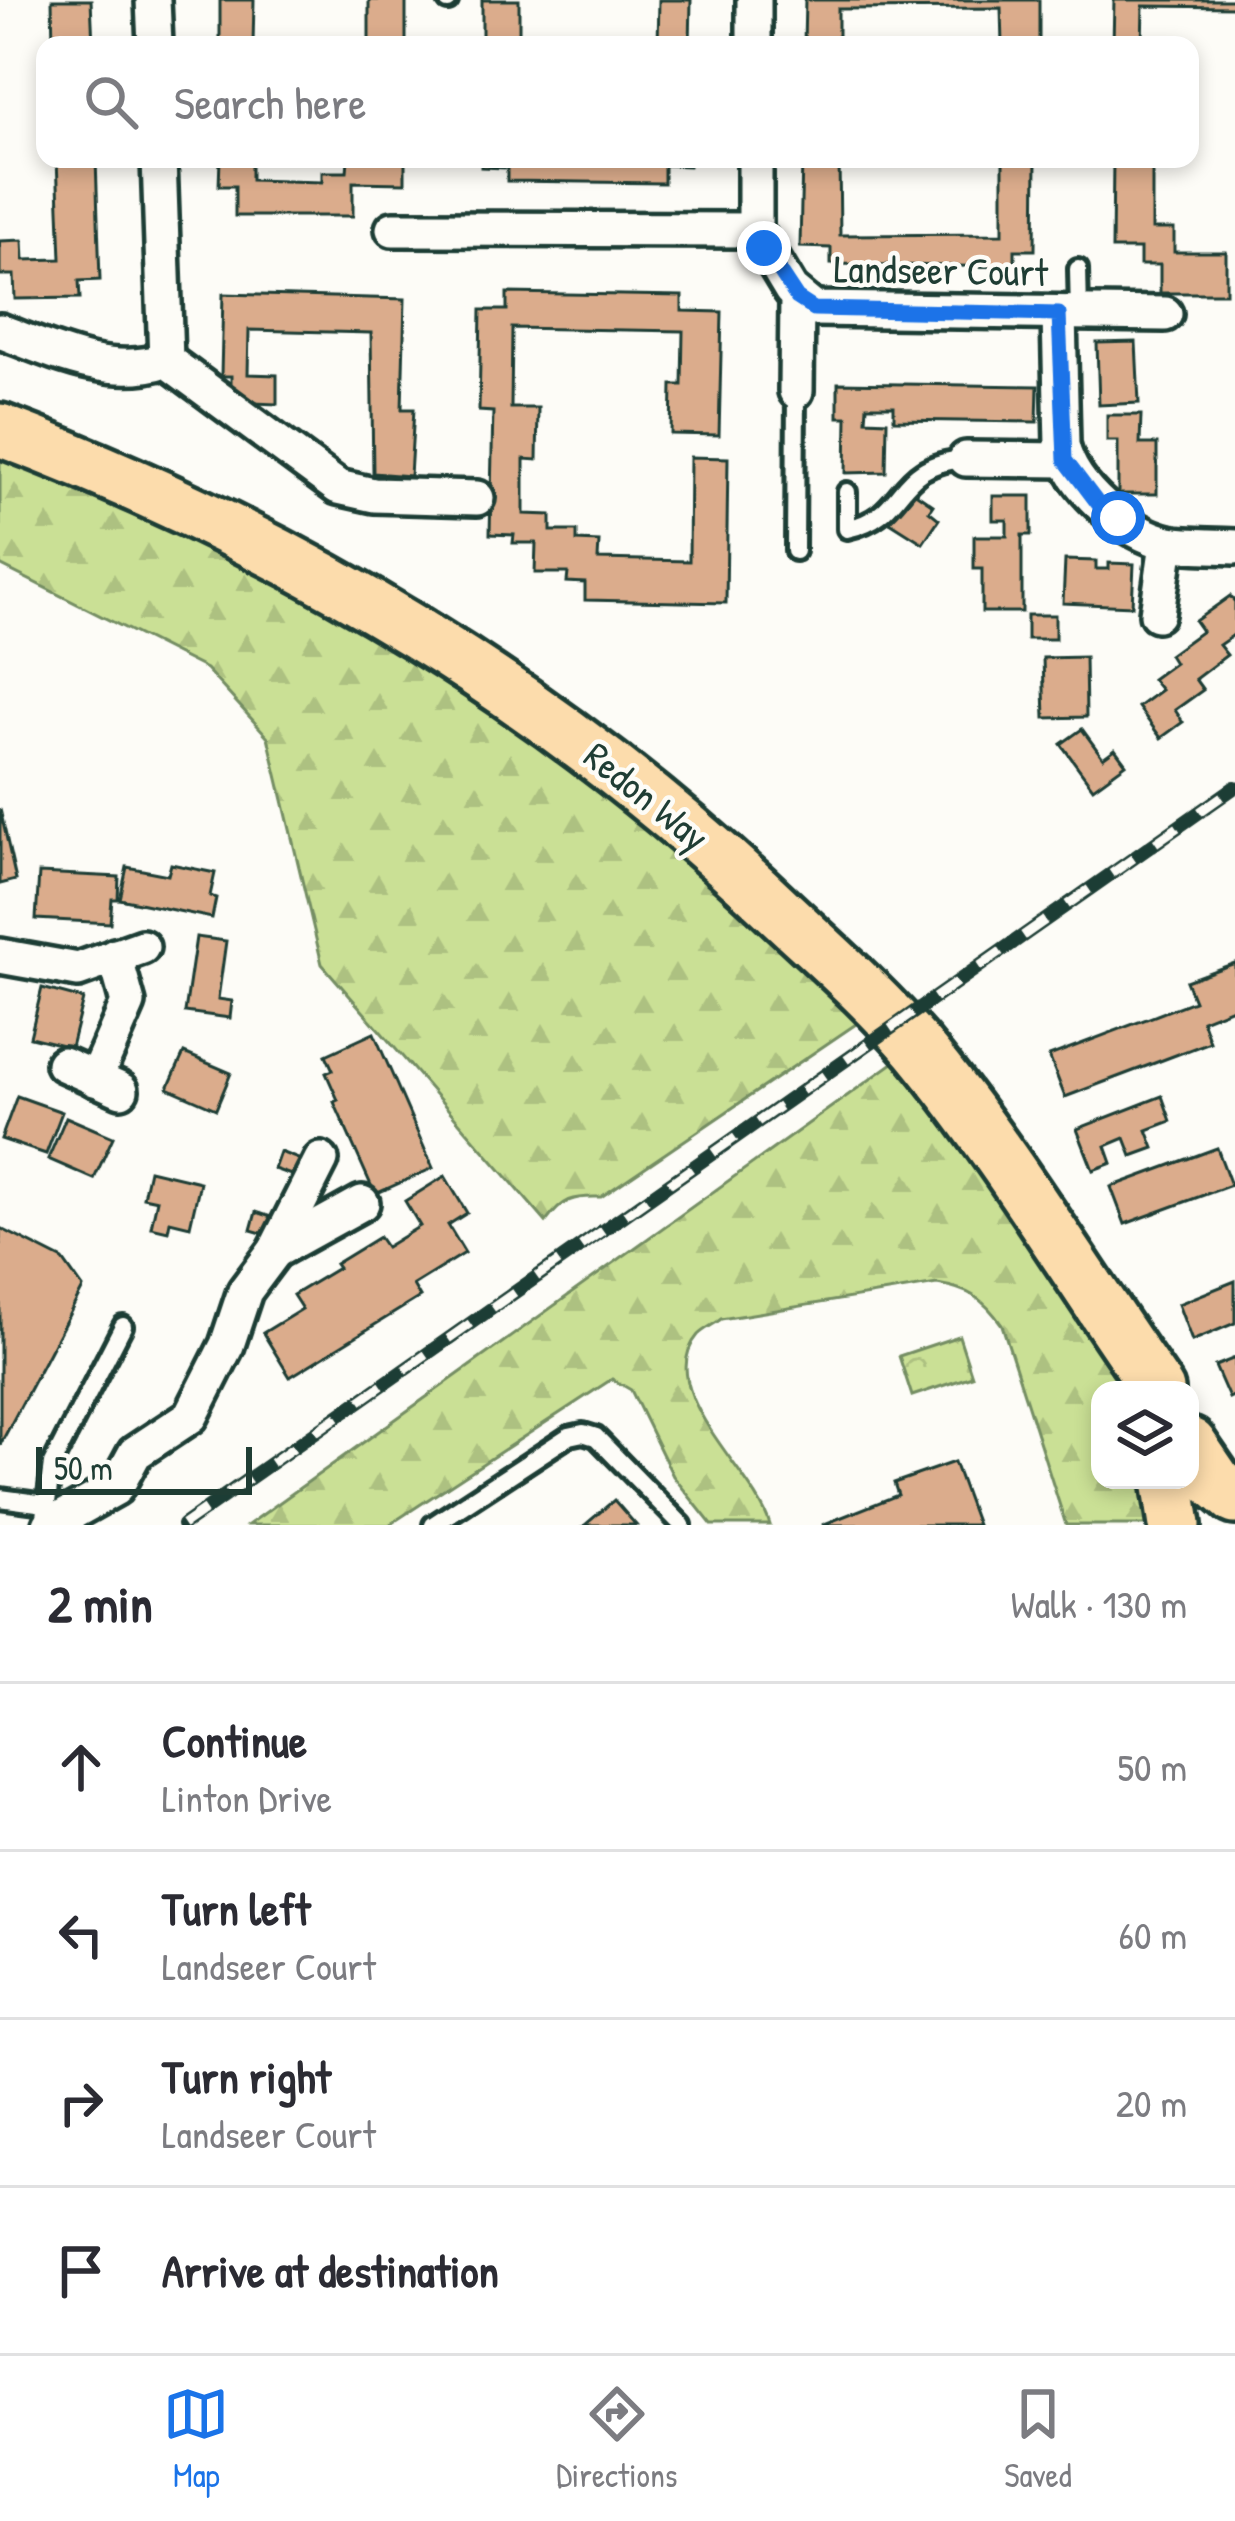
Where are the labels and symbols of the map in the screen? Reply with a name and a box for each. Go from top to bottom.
route end [737,221,791,275]
street label: Landseer Court [834,241,1049,298]
route start [1091,491,1145,545]
street label: Redon Way [574,729,721,862]
scale bar [36,1441,252,1494]

